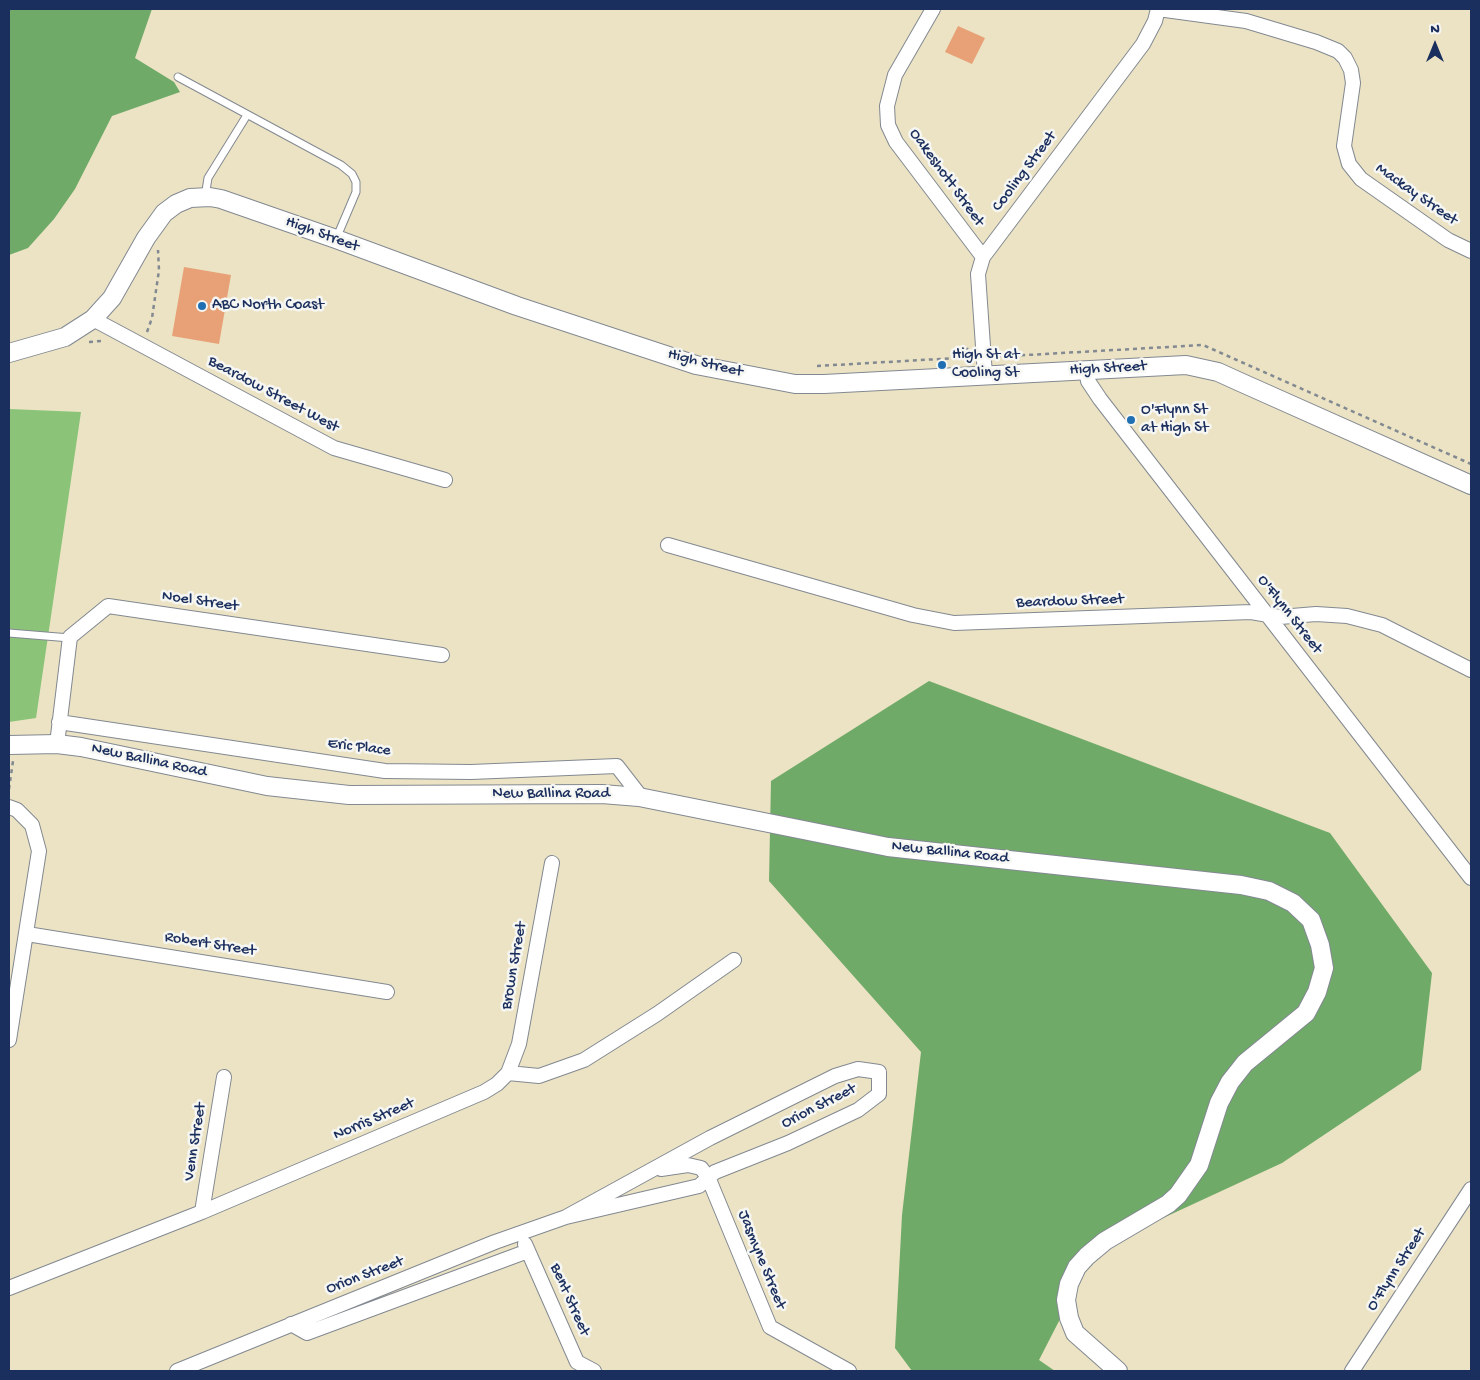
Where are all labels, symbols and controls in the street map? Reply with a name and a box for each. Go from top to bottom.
north arrow [1410,20,1460,70]
text: N [1430,21,1440,38]
street label: Oakeshott Street [904,125,988,231]
street label: Cooling Street [989,128,1061,216]
street label: Mackay Street [1371,160,1461,230]
street label: High Street [283,213,361,257]
place label: ABC North Coast [212,296,324,316]
marker: ABC North Coast [196,300,208,312]
street label: High Street [665,345,745,383]
place label: High St at Cooling St [952,346,1019,384]
street label: Beardow Street West [204,352,342,438]
street label: High Street [1069,357,1147,381]
marker: High St at Cooling St [936,359,948,371]
place label: O'Flynn St at High St [1141,401,1208,439]
marker: O'Flynn St at High St [1125,414,1137,426]
street label: O'Flynn Street [1252,572,1326,658]
street label: Noel Street [161,587,239,617]
street label: Beardow Street [1016,591,1124,613]
street label: Eric Place [326,735,392,761]
street label: New Ballina Road [89,739,209,783]
street label: New Ballina Road [492,785,610,805]
street label: New Ballina Road [890,837,1010,869]
street label: Brown Street [498,921,532,1011]
street label: Robert Street [163,928,257,962]
street label: Orion Street [779,1080,859,1134]
street label: Norris Street [331,1094,417,1146]
street label: Venn Street [180,1102,212,1182]
street label: Jasmyne Street [732,1208,790,1312]
street label: O'Flynn Street [1363,1225,1431,1315]
street label: Orion Street [324,1253,406,1299]
street label: Bent Street [545,1261,593,1339]

